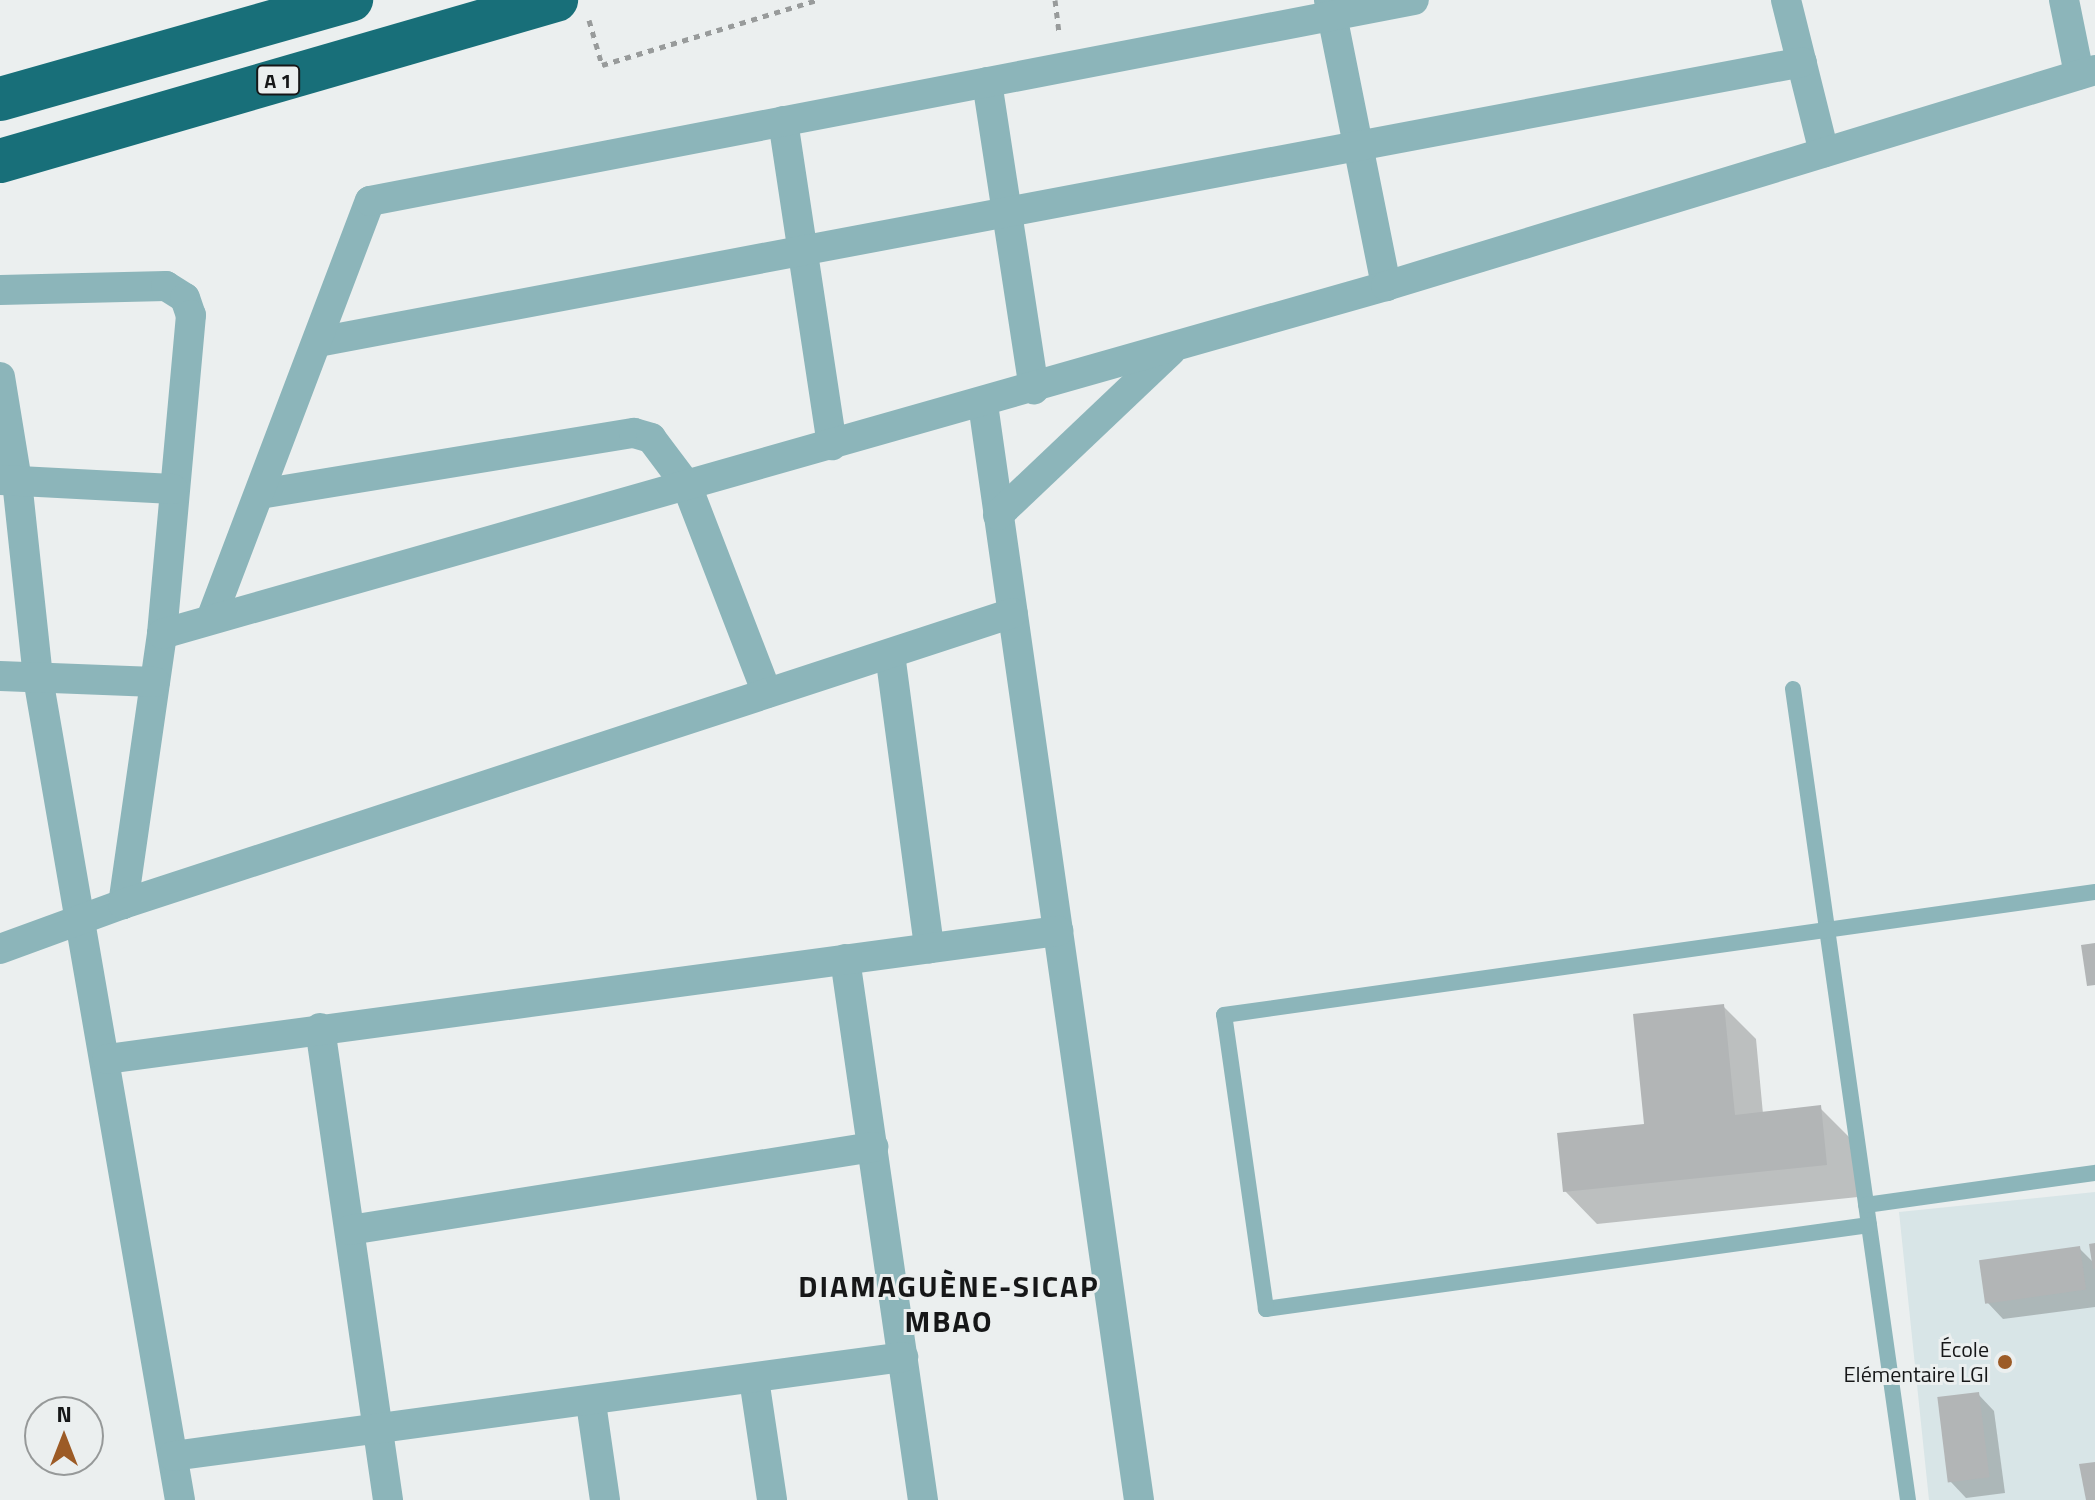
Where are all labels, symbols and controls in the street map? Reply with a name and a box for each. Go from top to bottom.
road number: A 1 [256,64,300,96]
district label: DIAMAGUÈNE-SICAP MBAO [798,1268,1100,1338]
place label: École Elémentaire LGI [1843,1336,1989,1388]
marker: École Elémentaire LGI [1996,1353,2014,1371]
north arrow [24,1396,104,1476]
text: N [56,1397,72,1431]

